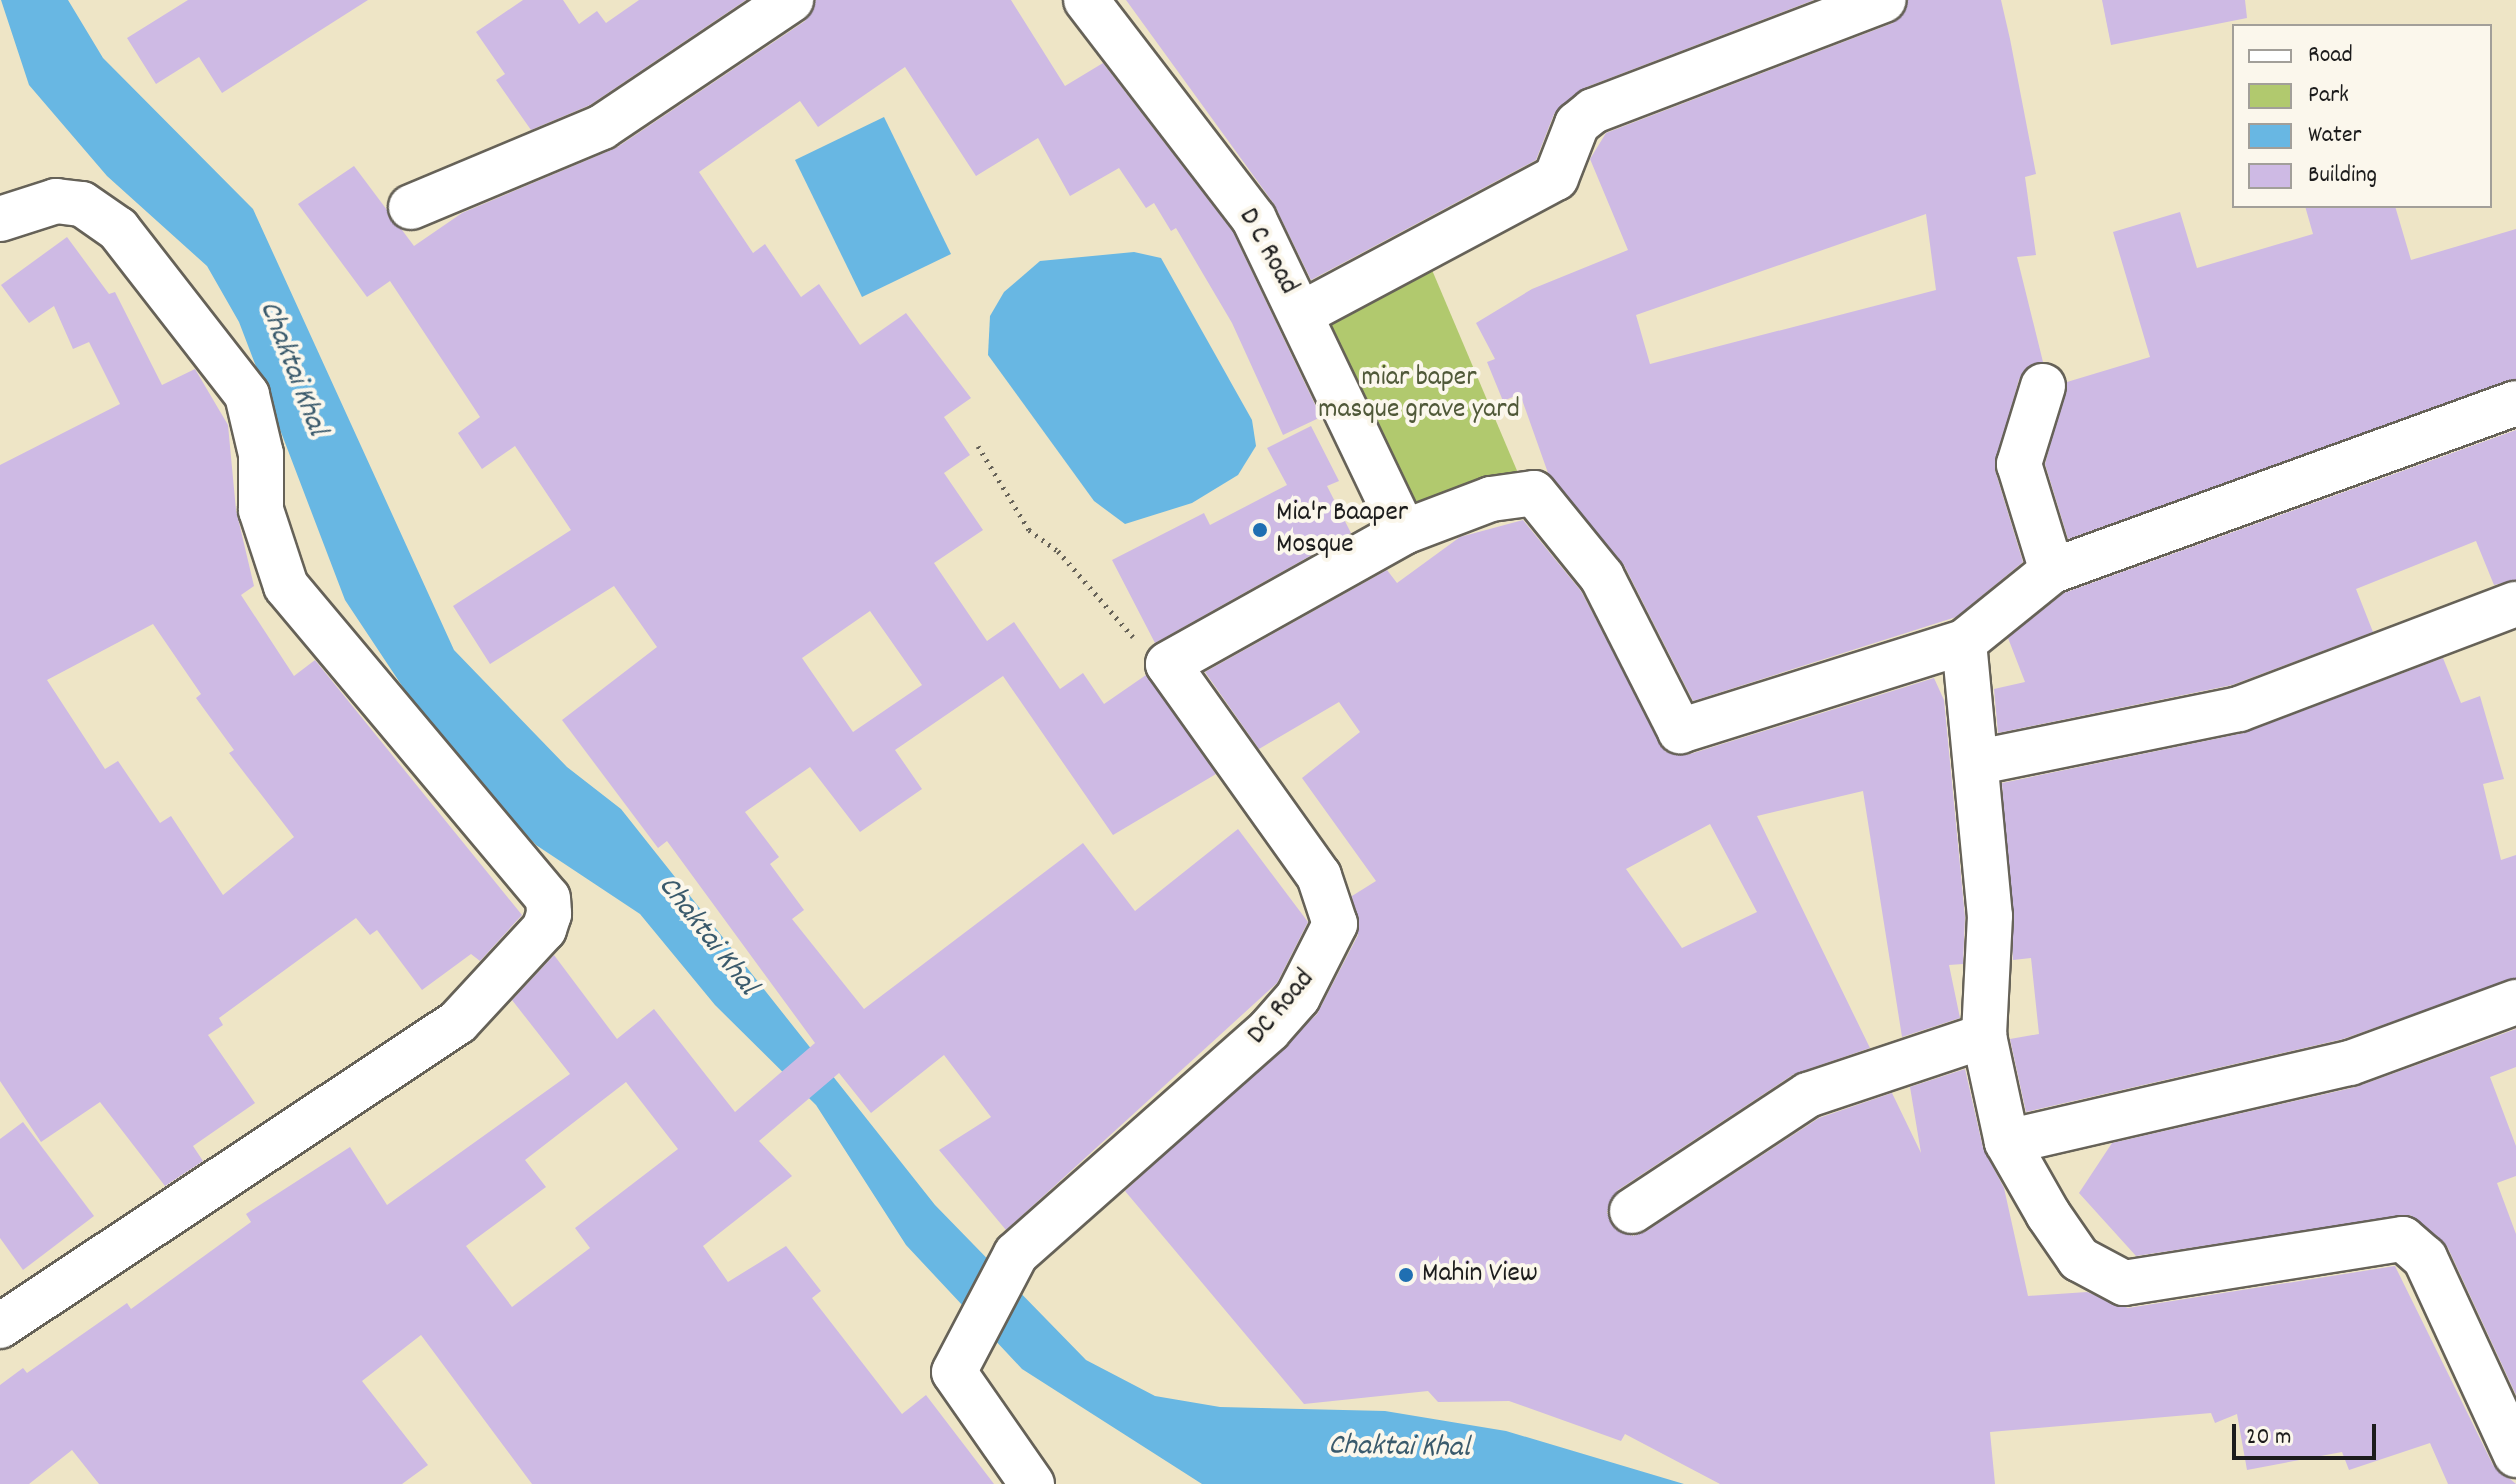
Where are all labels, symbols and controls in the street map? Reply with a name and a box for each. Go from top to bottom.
legend [2232,24,2492,208]
text: Road [2308,39,2353,73]
text: Park [2308,79,2349,113]
text: Water [2308,119,2361,153]
text: Building [2308,159,2377,193]
street label: D C Road [1230,203,1304,301]
water label: Chaktai Khal [249,297,333,441]
park label: miar baper masque grave yard [1318,362,1520,428]
place label: Mia'r Baaper Mosque [1276,497,1408,563]
marker: Mia'r Baaper Mosque [1251,521,1269,539]
water label: Chaktai Khal [648,870,764,1004]
street label: DC Road [1241,964,1323,1052]
place label: Mahin View [1422,1258,1538,1292]
marker: Mahin View [1397,1266,1415,1284]
scale bar [2236,1408,2380,1458]
text: 20 m [2246,1421,2292,1455]
water label: Chaktai Khal [1328,1430,1470,1468]

